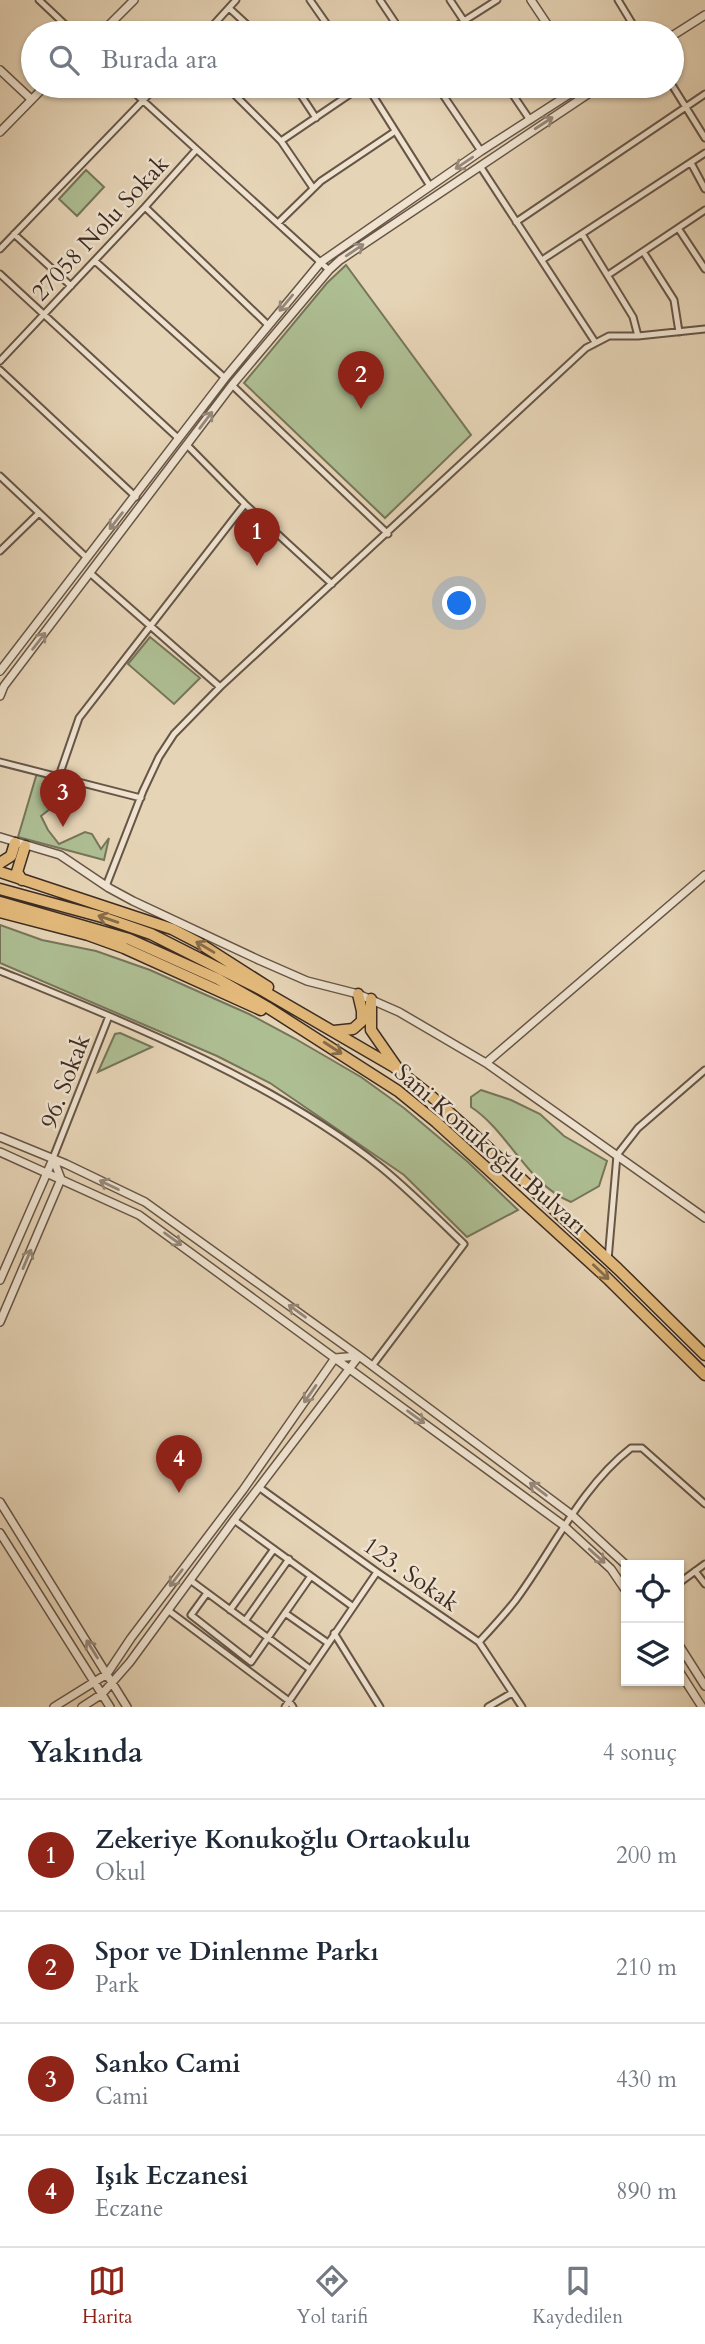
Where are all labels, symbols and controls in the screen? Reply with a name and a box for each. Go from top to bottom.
search box [21,21,684,98]
icon: search [45,41,83,79]
text: Burada ara [101,42,218,77]
one-way arrow [534,116,553,130]
street label: 27058 Nolu Sokak [24,148,177,308]
one-way arrow [454,157,474,171]
one-way arrow [345,243,364,257]
one-way arrow [278,294,294,312]
pin: 2 [338,351,384,409]
one-way arrow [198,411,213,430]
pin: 1 [234,508,280,566]
one-way arrow [109,512,124,530]
your location [442,586,476,620]
one-way arrow [32,632,47,650]
pin: 3 [40,769,86,827]
one-way arrow [98,912,120,924]
one-way arrow [195,939,215,953]
street label: 96. Sokak [32,1029,99,1133]
one-way arrow [322,1042,342,1056]
street label: Sani Konukoğlu Bulvarı [387,1056,594,1243]
one-way arrow [99,1177,120,1191]
one-way arrow [163,1232,181,1247]
one-way arrow [21,1249,34,1270]
one-way arrow [592,1264,609,1281]
one-way arrow [288,1304,307,1319]
one-way arrow [303,1384,317,1403]
one-way arrow [406,1410,425,1425]
pin: 4 [156,1435,202,1493]
one-way arrow [528,1482,547,1497]
street label: 123. Sokak [356,1529,466,1620]
one-way arrow [588,1547,605,1564]
map controls [621,1560,684,1686]
button: locate [621,1560,684,1623]
one-way arrow [169,1569,184,1587]
button: layers [621,1623,684,1686]
one-way arrow [84,1639,98,1659]
text: Yakında [28,1732,143,1773]
text: 4 sonuç [603,1737,677,1768]
text: Zekeriye Konukoğlu Ortaokulu [95,1822,471,1857]
text: 1 [45,1840,57,1871]
text: 200 m [616,1840,677,1871]
text: Okul [95,1857,146,1888]
text: Spor ve Dinlenme Parkı [95,1934,379,1969]
text: 2 [45,1952,57,1983]
text: 210 m [616,1952,677,1983]
text: Park [95,1969,139,2000]
text: Sanko Cami [95,2046,241,2081]
text: 3 [45,2064,57,2095]
text: 430 m [616,2064,677,2095]
text: Cami [95,2081,148,2112]
text: Işık Eczanesi [95,2158,248,2193]
text: 4 [45,2176,57,2207]
text: 890 m [616,2176,677,2207]
text: Eczane [95,2193,163,2224]
tab: Harita [82,2262,133,2330]
tab: Yol tarifi [297,2262,368,2330]
tab: Kaydedilen [532,2262,623,2330]

